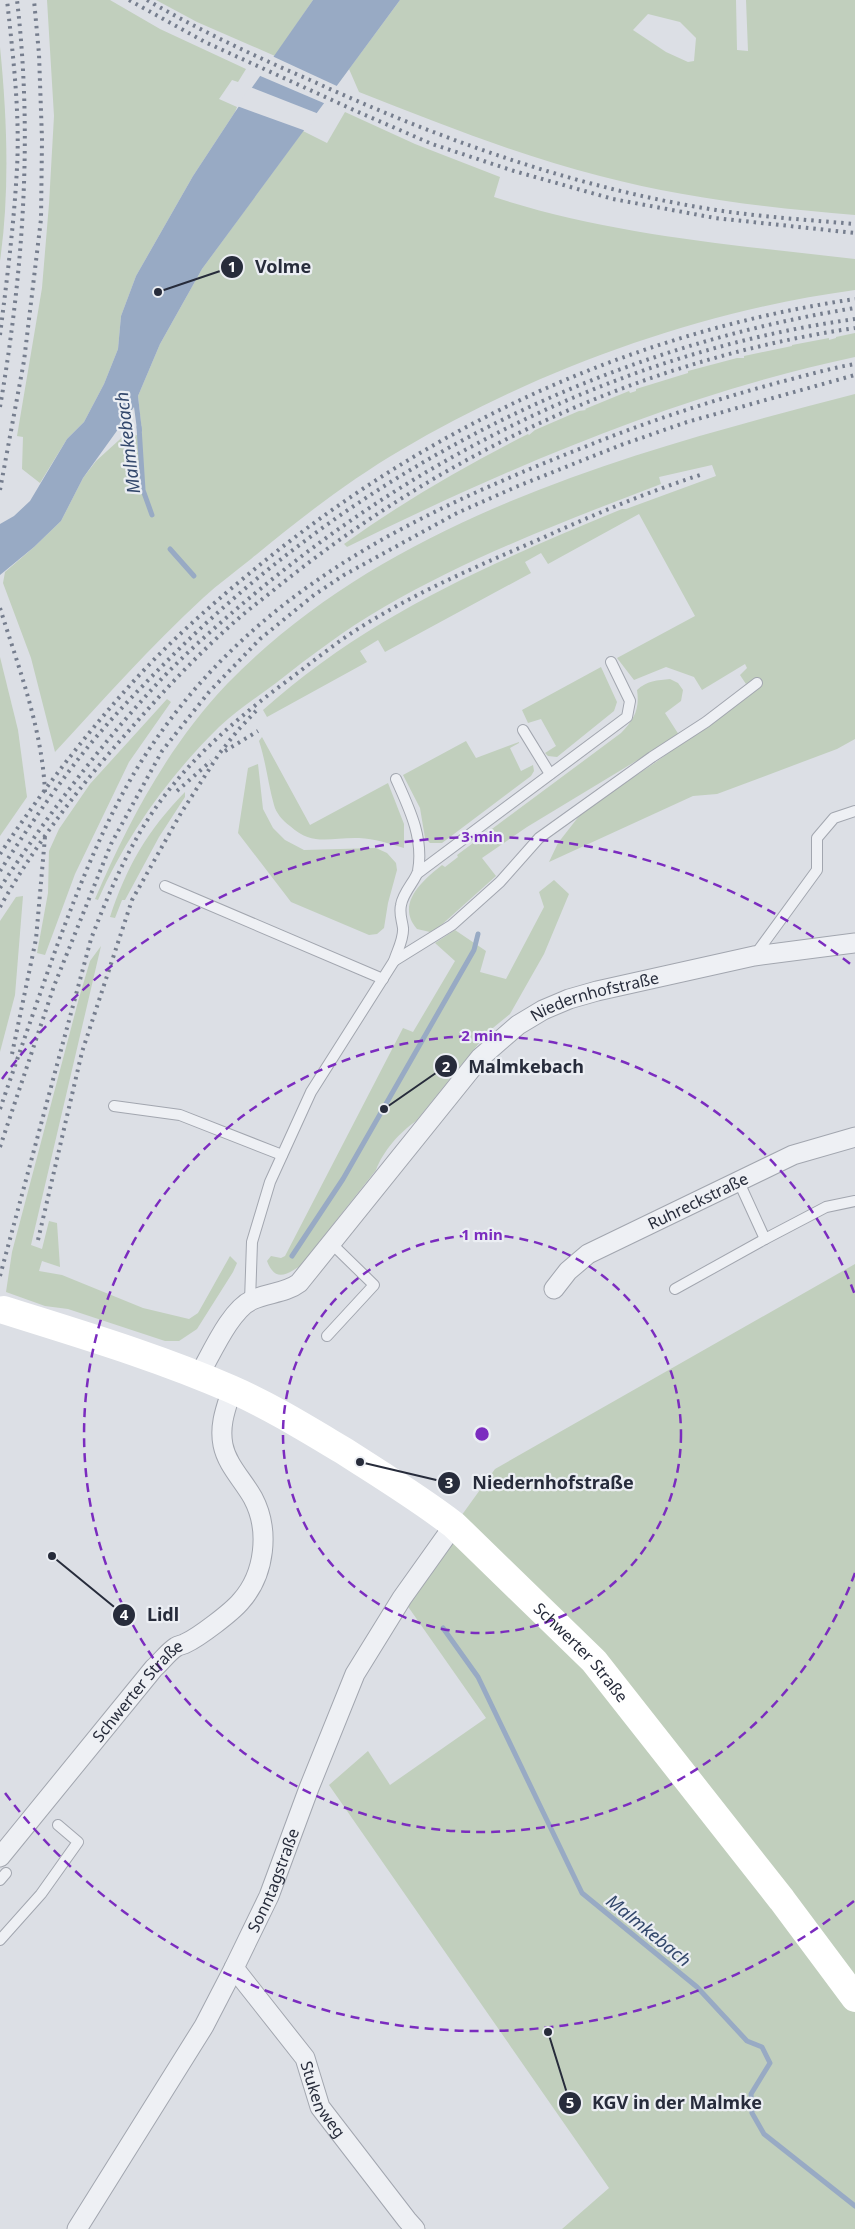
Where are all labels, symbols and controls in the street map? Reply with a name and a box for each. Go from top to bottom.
callout: Volme [220,250,321,283]
text: Volme [255,254,311,278]
text: 1 [228,256,236,276]
water label: Malmkebach [109,391,145,495]
text: 3 min [461,826,503,846]
street label: Niedernhofstraße [526,967,661,1026]
text: 2 min [461,1025,503,1045]
callout: Malmkebach [433,1050,594,1083]
text: Malmkebach [468,1054,584,1078]
text: 2 [442,1056,451,1076]
street label: Ruhreckstraße [644,1167,752,1235]
text: 1 min [461,1224,503,1244]
centre of rings [473,1425,491,1443]
callout: Niedernhofstraße [437,1466,643,1499]
text: Niedernhofstraße [472,1470,634,1494]
text: 3 [445,1472,453,1492]
street label: Schwerter Straße [529,1597,633,1707]
callout: Lidl [112,1598,189,1631]
text: Lidl [147,1602,179,1626]
text: 4 [120,1604,129,1624]
street label: Schwerter Straße [87,1634,186,1747]
street label: Sonntagstraße [242,1825,304,1936]
water label: Malmkebach [602,1888,696,1972]
street label: Stukenweg [296,2058,351,2142]
callout: KGV in der Malmke [557,2086,772,2119]
text: KGV in der Malmke [592,2090,762,2114]
text: 5 [566,2092,574,2112]

